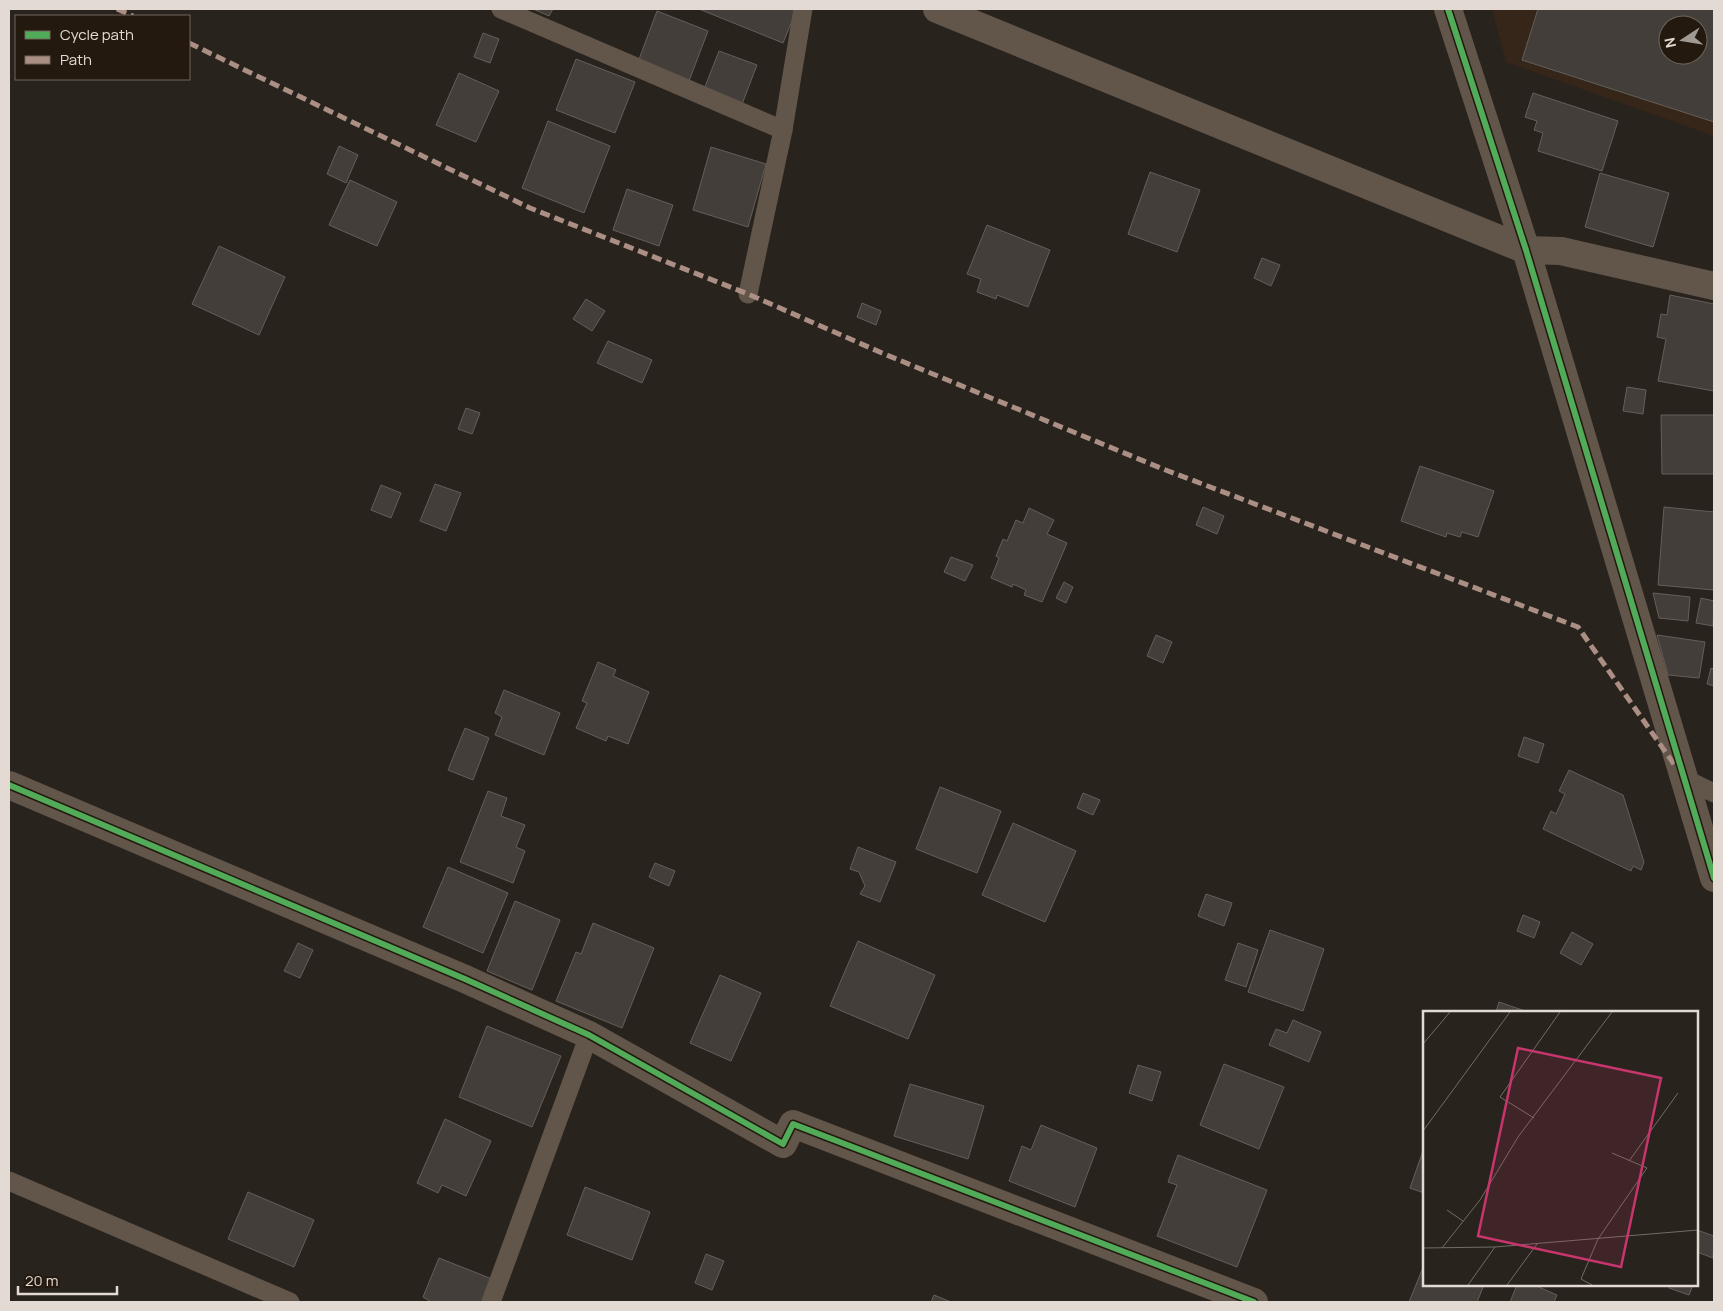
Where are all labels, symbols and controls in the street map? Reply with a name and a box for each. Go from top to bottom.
legend [15,15,190,80]
north arrow [1658,15,1708,65]
text: Cycle path [60,24,134,45]
text: N [1659,36,1680,50]
text: Path [60,49,92,70]
inset map [1423,1011,1698,1286]
scale bar [18,1264,116,1296]
text: 20 m [25,1270,58,1291]

